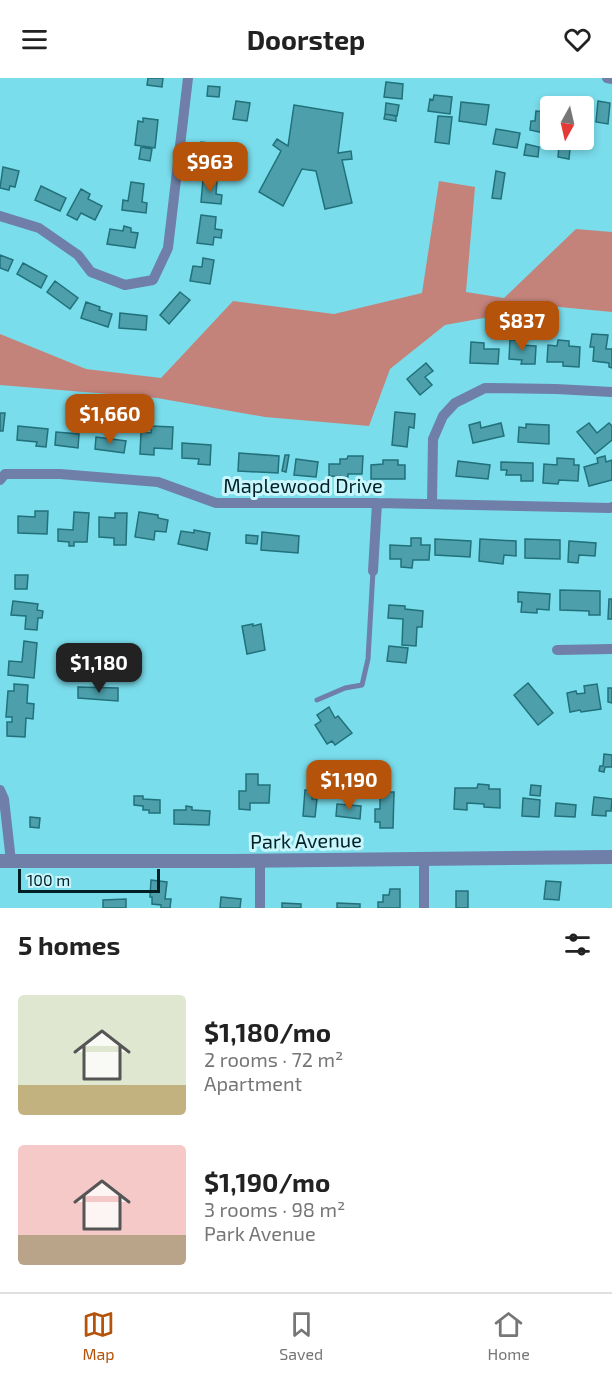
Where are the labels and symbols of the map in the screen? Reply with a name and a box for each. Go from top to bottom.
north arrow [540,96,594,150]
pin: $963 [174,142,246,193]
pin: $837 [486,301,558,352]
pin: $1,660 [61,394,159,445]
street label: Maplewood Drive [223,473,383,497]
pin: $1,180 [50,643,148,694]
pin: $1,190 [300,760,398,811]
street label: Park Avenue [250,827,362,853]
scale bar [18,866,160,894]

